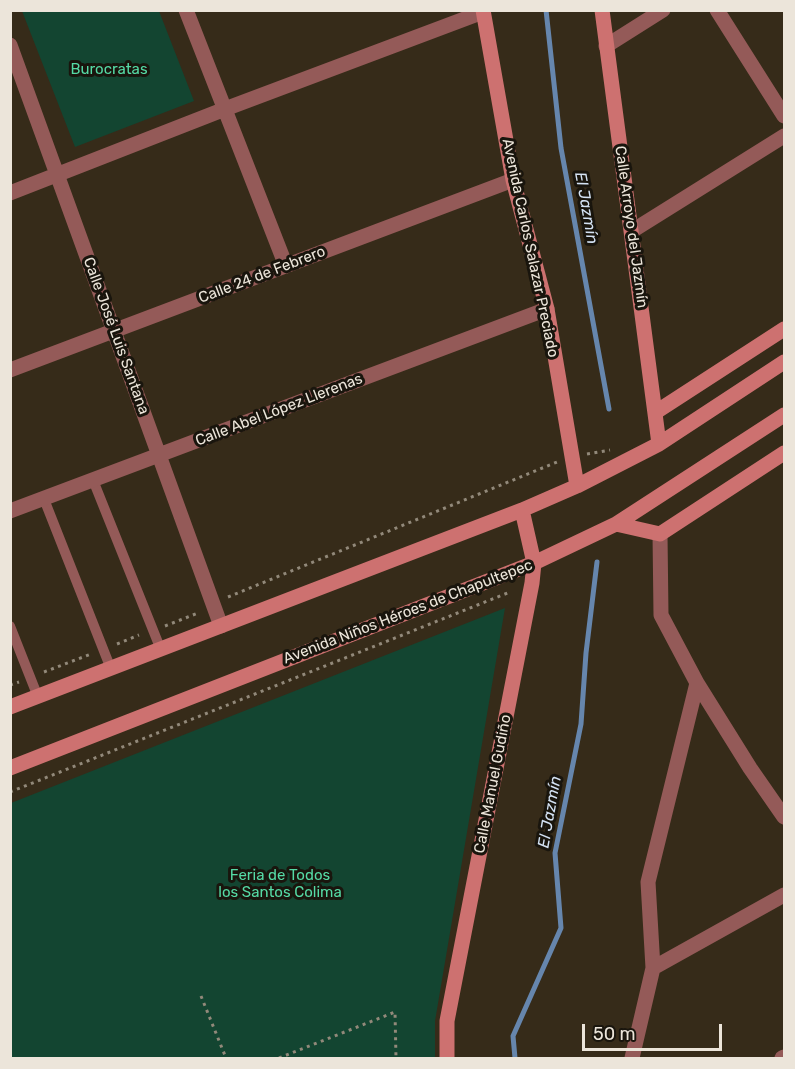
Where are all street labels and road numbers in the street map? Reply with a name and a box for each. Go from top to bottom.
street label: Avenida Carlos Salazar Preciado [498,137,562,359]
street label: Calle Arroyo del Jazmín [611,145,651,309]
street label: Calle 24 de Febrero [196,243,328,307]
street label: Calle José Luis Santana [79,255,153,417]
street label: Calle Abel López Llerenas [193,370,365,450]
street label: Avenida Niños Héroes de Chapultepec [281,556,535,668]
street label: Calle Manuel Gudiño [471,713,515,855]

